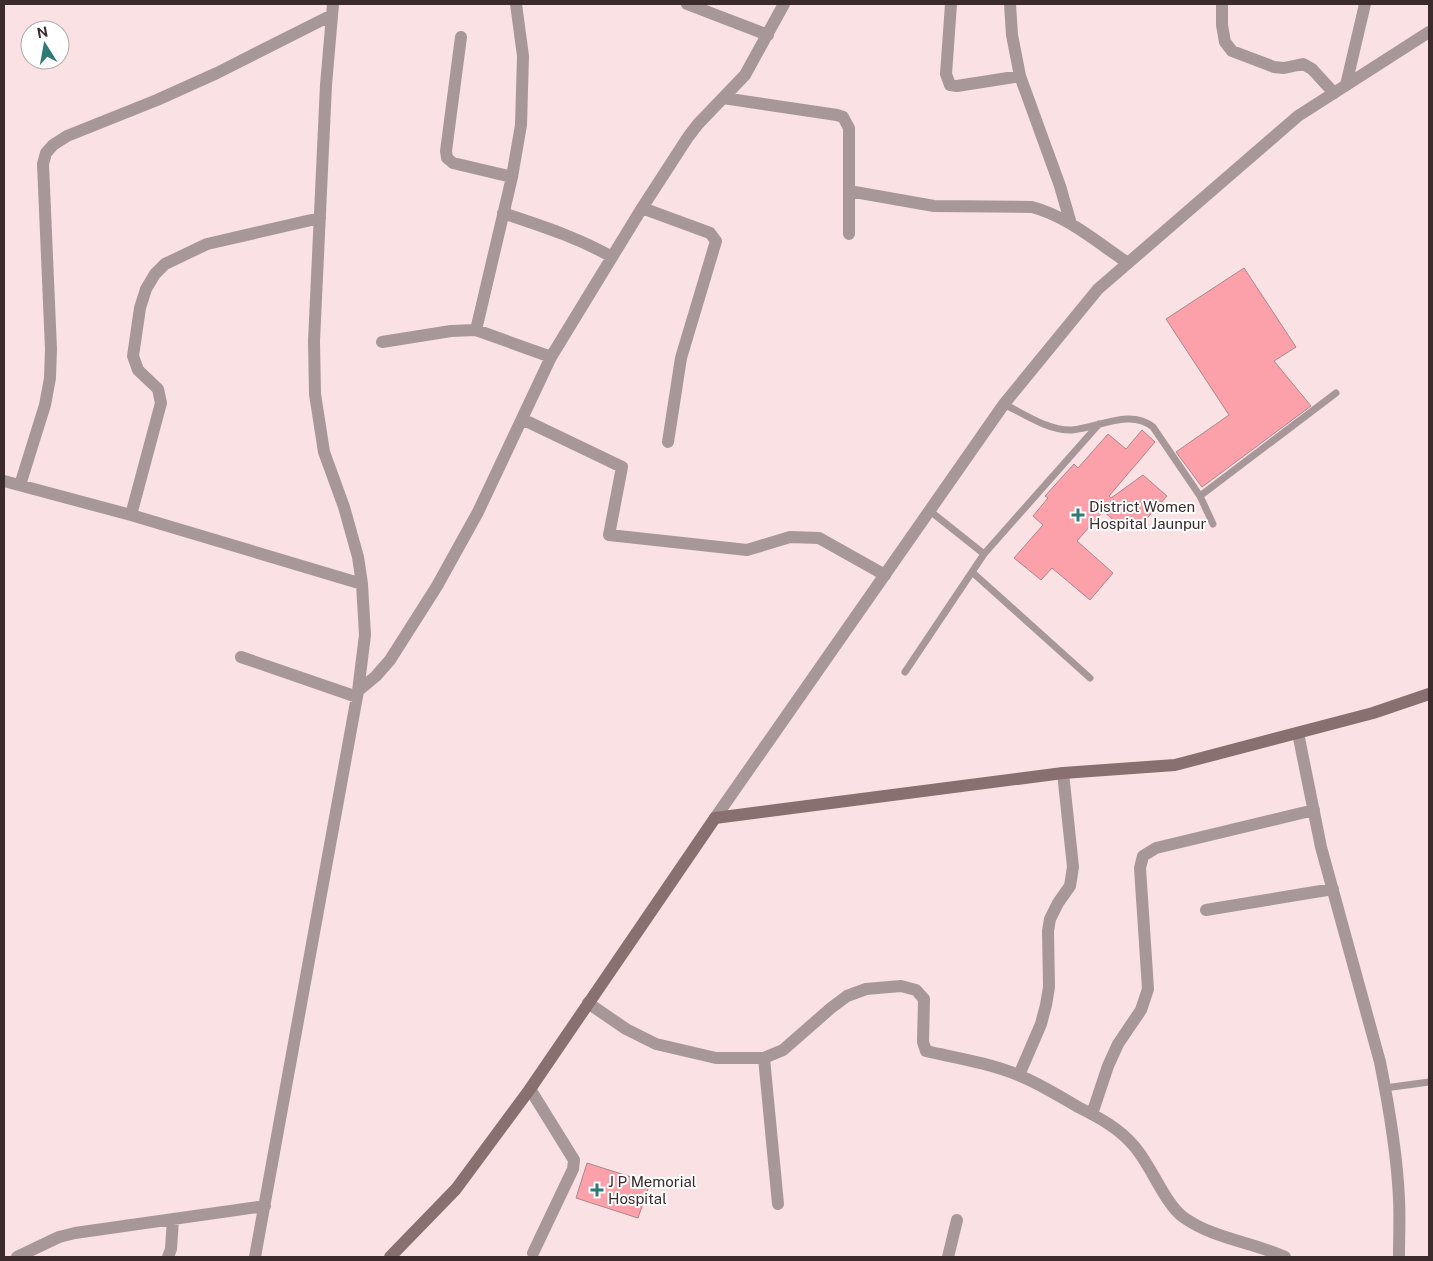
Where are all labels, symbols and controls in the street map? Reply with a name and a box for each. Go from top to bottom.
north arrow [20,20,70,70]
text: N [36,23,49,41]
place label: District Women Hospital Jaunpur [1089,498,1207,532]
marker: District Women Hospital Jaunpur [1071,508,1085,522]
place label: J P Memorial Hospital [608,1173,696,1207]
marker: J P Memorial Hospital [590,1183,604,1197]

